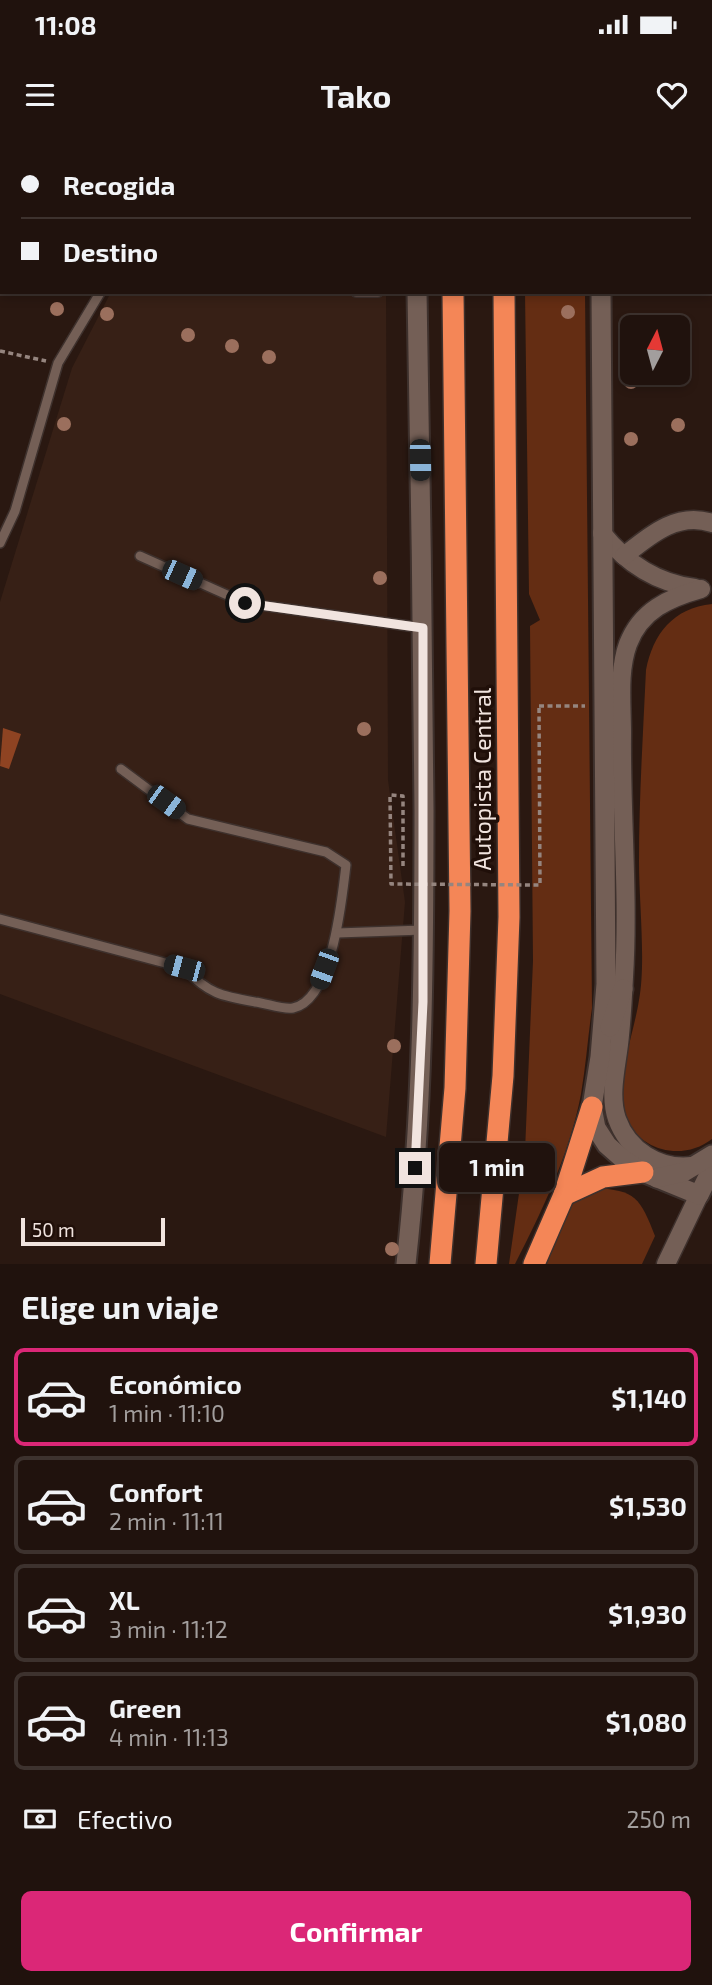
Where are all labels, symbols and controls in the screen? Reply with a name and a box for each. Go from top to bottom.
text: 11:08 [35,9,97,40]
icon: menu [21,76,59,114]
text: Tako [321,76,391,114]
icon: heart [653,76,691,114]
text: Recogida [63,169,175,200]
text: Destino [63,236,158,267]
north arrow [620,315,690,385]
map controls [620,315,690,385]
car [410,439,431,481]
car [159,557,206,593]
route start [229,587,261,619]
street label: Autopista Central [468,687,496,870]
car [143,781,190,823]
car [307,946,342,992]
car [161,952,208,984]
callout: 1 min [440,1144,555,1192]
route end [399,1152,431,1184]
text: 1 min [469,1153,525,1181]
scale bar [21,1215,164,1247]
text: 50 m [32,1218,75,1241]
text: Elige un viaje [21,1287,219,1325]
icon: car [25,1366,88,1429]
text: Económico [109,1368,242,1399]
text: $1,140 [611,1382,687,1413]
text: 1 min · 11:10 [109,1399,225,1427]
icon: car [25,1474,88,1537]
text: Confort [109,1476,203,1507]
text: $1,530 [609,1490,687,1521]
text: 2 min · 11:11 [109,1507,224,1535]
icon: car [25,1582,88,1645]
text: XL [109,1584,140,1615]
text: $1,930 [608,1598,687,1629]
text: 3 min · 11:12 [109,1615,228,1643]
icon: car [25,1690,88,1753]
text: Green [109,1692,182,1723]
text: $1,080 [605,1706,687,1737]
text: 4 min · 11:13 [109,1723,229,1751]
icon: cash [21,1800,59,1838]
text: Efectivo [77,1803,173,1834]
text: 250 m [627,1805,691,1833]
button: Confirmar [21,1891,691,1971]

